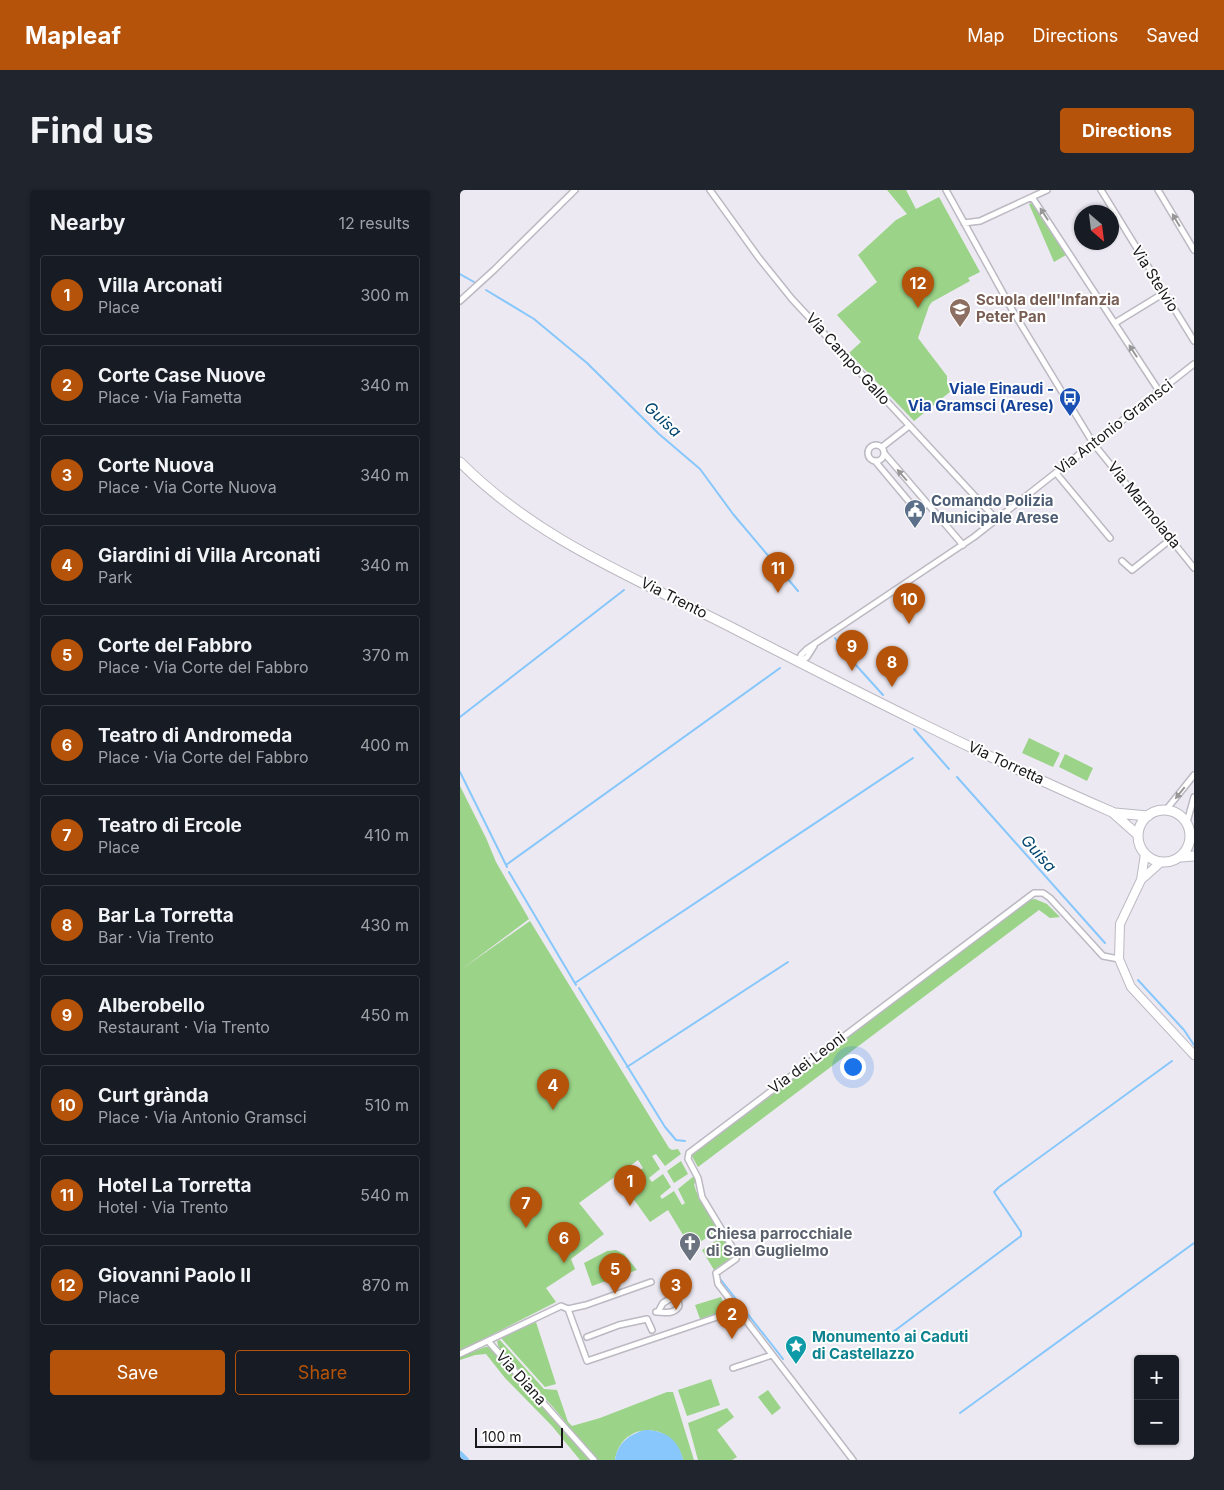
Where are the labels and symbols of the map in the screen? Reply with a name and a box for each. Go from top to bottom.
north arrow [1074,205,1119,250]
one-way arrow [1039,208,1049,221]
one-way arrow [1171,214,1180,227]
street label: Via Stelvio [1128,242,1183,315]
pin: 12 [902,267,934,308]
place label: Scuola dell'Infanzia Peter Pan [976,290,1120,326]
school or university icon: Scuola dell'Infanzia Peter Pan [948,297,972,328]
street label: Via Campo Gallo [802,309,895,409]
one-way arrow [1128,344,1137,357]
street label: Via Antonio Gramsci [1051,375,1176,478]
place label: Viale Einaudi - Via Gramsci (Arese) [908,379,1054,415]
bus stop icon: Viale Einaudi - Via Gramsci (Arese) [1058,386,1082,417]
water label: Guisa [640,397,686,441]
street label: Via Marmolada [1104,457,1185,552]
one-way arrow [896,469,908,481]
place label: Comando Polizia Municipale Arese [931,491,1059,527]
public building icon: Comando Polizia Municipale Arese [903,498,927,529]
pin: 11 [762,552,794,593]
street label: Via Trento [638,573,711,622]
pin: 10 [893,583,925,624]
pin: 9 [836,630,868,671]
pin: 8 [876,646,908,687]
street label: Via Torretta [965,737,1047,789]
one-way arrow [1175,786,1186,799]
water label: Guisa [1017,830,1061,876]
street label: Via dei Leoni [765,1028,849,1098]
your location [840,1054,866,1080]
pin: 4 [537,1069,569,1110]
pin: 1 [614,1165,646,1206]
pin: 7 [510,1187,542,1228]
pin: 6 [548,1222,580,1263]
place label: Chiesa parrocchiale di San Guglielmo [706,1224,852,1260]
church icon: Chiesa parrocchiale di San Guglielmo [678,1231,702,1262]
pin: 5 [599,1253,631,1294]
pin: 3 [660,1269,692,1310]
pin: 2 [716,1298,748,1339]
place label: Monumento ai Caduti di Castellazzo [812,1327,968,1363]
place icon: Monumento ai Caduti di Castellazzo [784,1334,808,1365]
street label: Via Diana [492,1346,551,1409]
scale bar [475,1425,562,1448]

